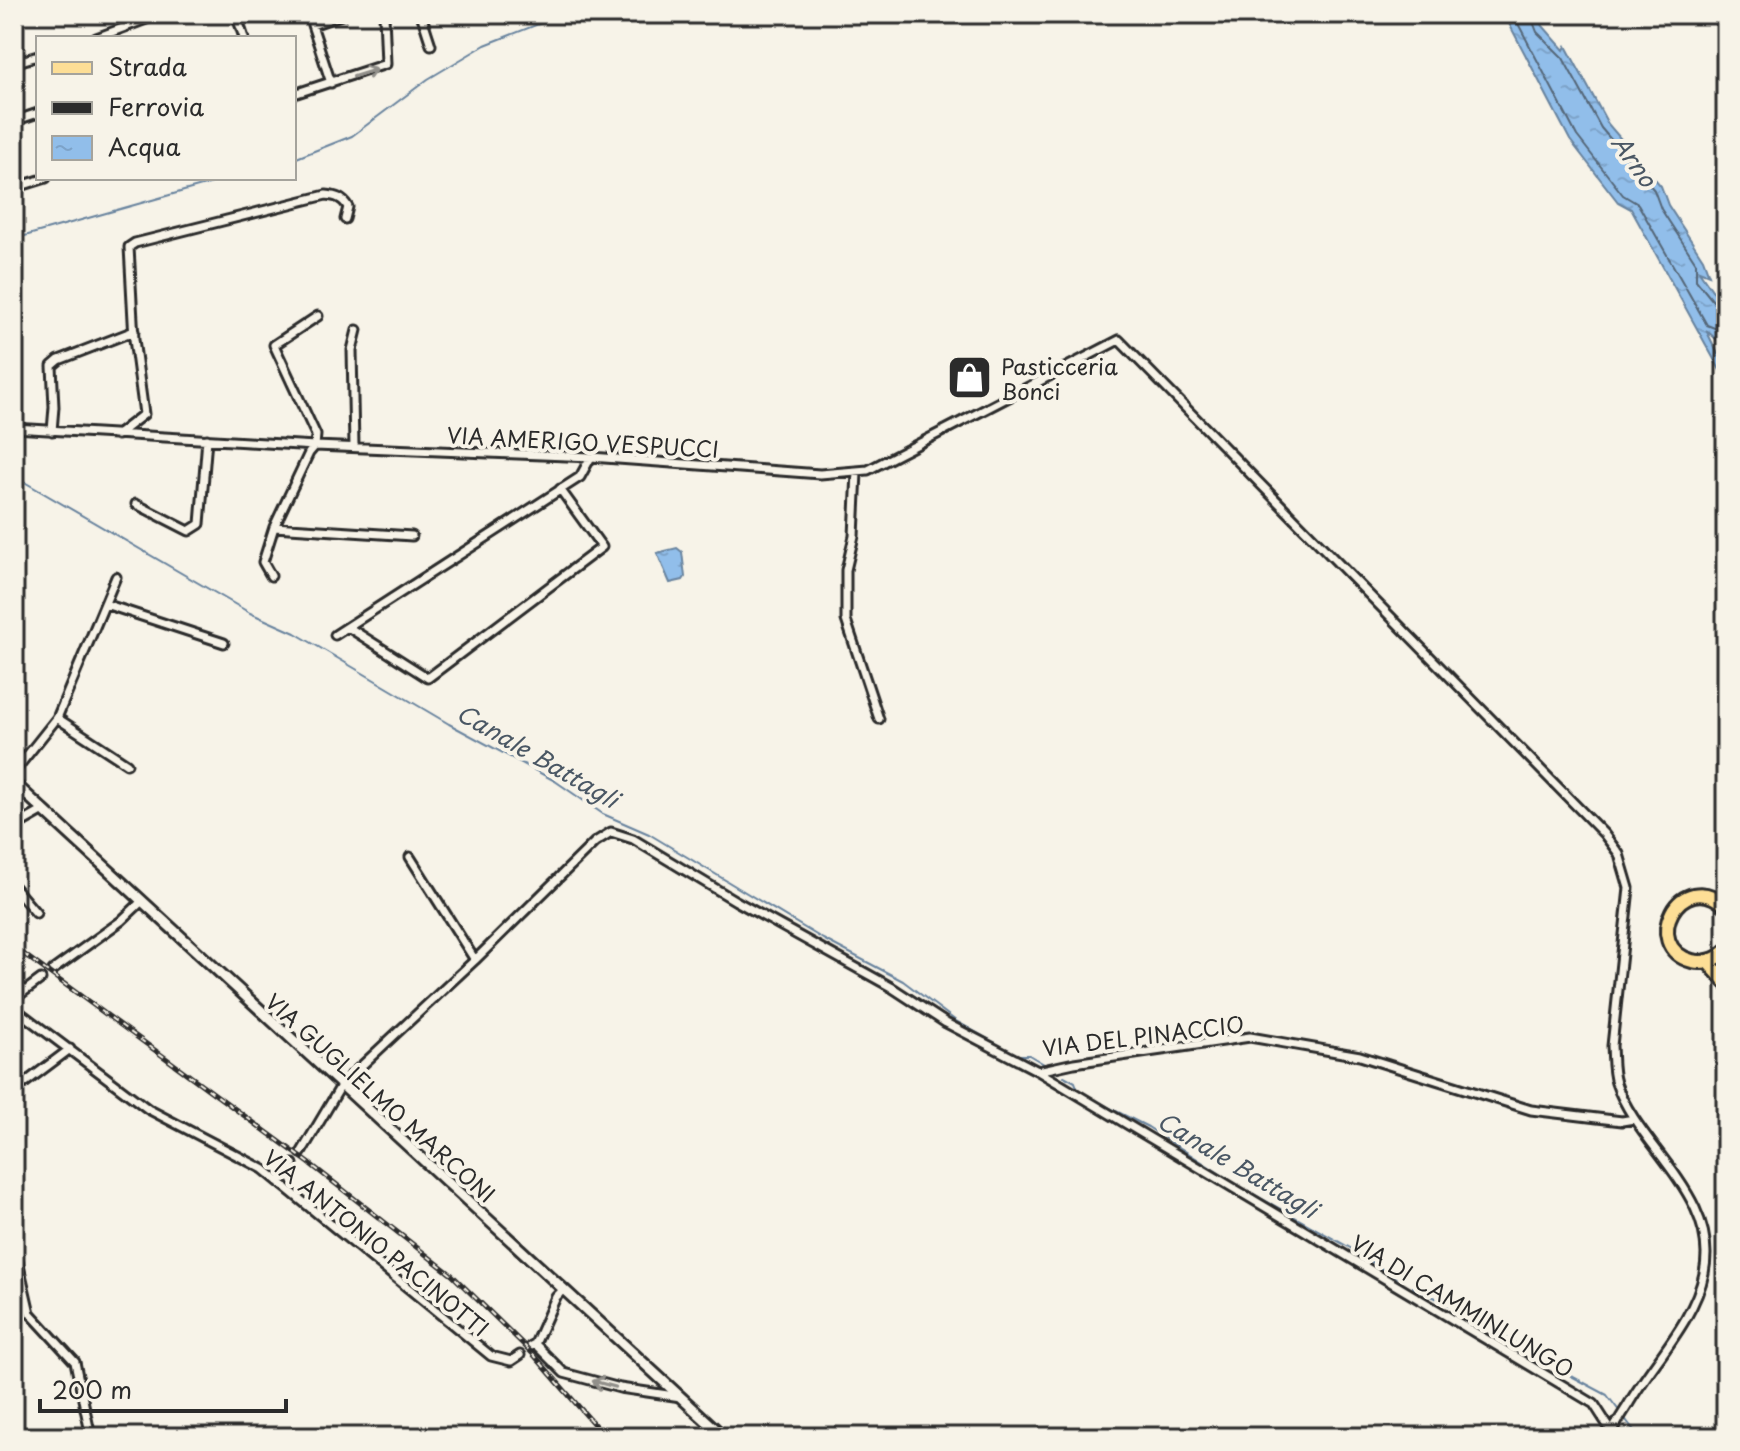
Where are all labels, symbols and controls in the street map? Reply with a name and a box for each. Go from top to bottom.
legend [36,36,296,180]
text: Strada [108,48,187,84]
one-way arrow [351,65,377,80]
text: Ferrovia [108,88,204,124]
water label: Arno [1604,126,1667,195]
text: Acqua [108,128,180,164]
place label: Pasticceria Bonci [1001,349,1118,407]
shop icon: Pasticceria Bonci [946,354,994,402]
street label: VIA AMERIGO VESPUCCI [446,417,720,465]
water label: Canale Battagli [450,694,629,818]
street label: VIA GUGLIELMO MARCONI [259,985,503,1209]
street label: VIA DEL PINACCIO [1040,1006,1246,1064]
water label: Canale Battagli [1151,1102,1328,1228]
street label: VIA ANTONIO PACINOTTI [257,1141,497,1343]
street label: VIA DI CAMMINLUNGO [1346,1225,1580,1385]
scale bar [40,1363,286,1413]
text: 200 m [52,1371,132,1407]
one-way arrow [591,1376,617,1391]

